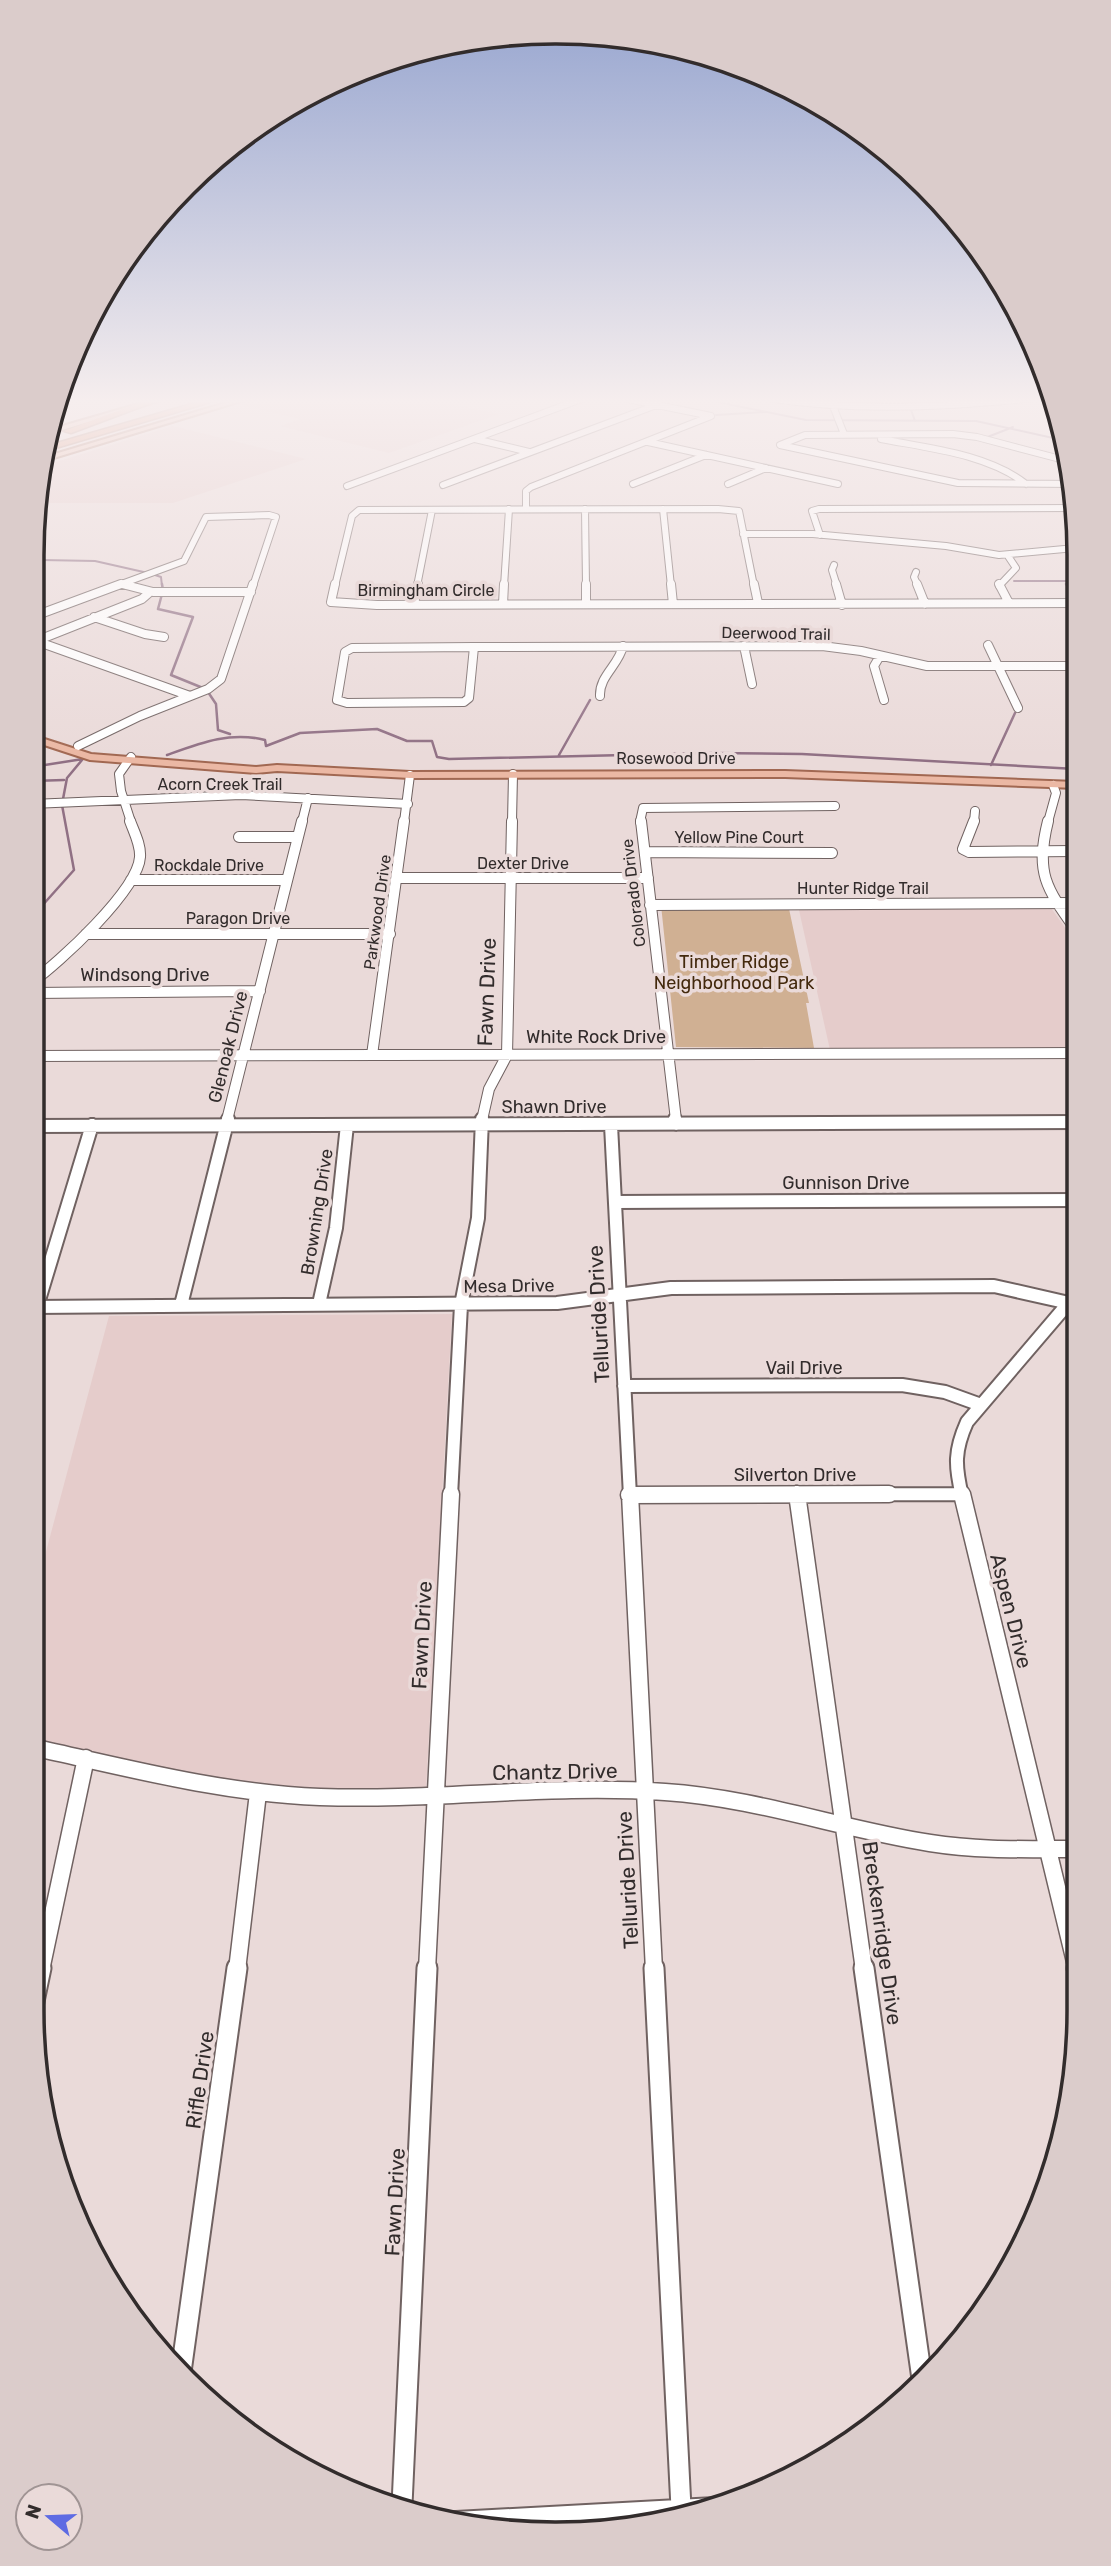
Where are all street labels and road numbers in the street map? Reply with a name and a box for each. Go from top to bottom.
street label: Birmingham Circle [358,581,494,600]
street label: Deerwood Trail [721,623,831,644]
street label: Rosewood Drive [616,749,736,768]
street label: Acorn Creek Trail [158,775,282,794]
street label: Yellow Pine Court [674,828,804,847]
street label: Colorado Drive [617,838,650,948]
street label: Parkwood Drive [360,853,395,971]
street label: Dexter Drive [477,854,569,873]
street label: Rockdale Drive [154,856,264,875]
street label: Hunter Ridge Trail [797,879,929,898]
street label: Paragon Drive [186,909,290,928]
street label: Fawn Drive [472,937,501,1047]
street label: Windsong Drive [80,964,210,986]
street label: Glenoak Drive [203,989,253,1105]
street label: White Rock Drive [526,1026,666,1048]
street label: Shawn Drive [501,1096,607,1118]
street label: Browning Drive [296,1147,338,1277]
street label: Gunnison Drive [782,1172,910,1194]
street label: Telluride Drive [582,1245,615,1383]
street label: Mesa Drive [463,1274,555,1298]
street label: Vail Drive [765,1357,843,1379]
street label: Silverton Drive [734,1464,856,1486]
street label: Aspen Drive [985,1551,1038,1671]
street label: Fawn Drive [406,1580,437,1690]
street label: Chantz Drive [492,1758,618,1785]
street label: Telluride Drive [611,1811,644,1949]
street label: Breckenridge Drive [857,1839,908,2027]
street label: Rifle Drive [180,2029,219,2131]
street label: Fawn Drive [379,2147,410,2257]

